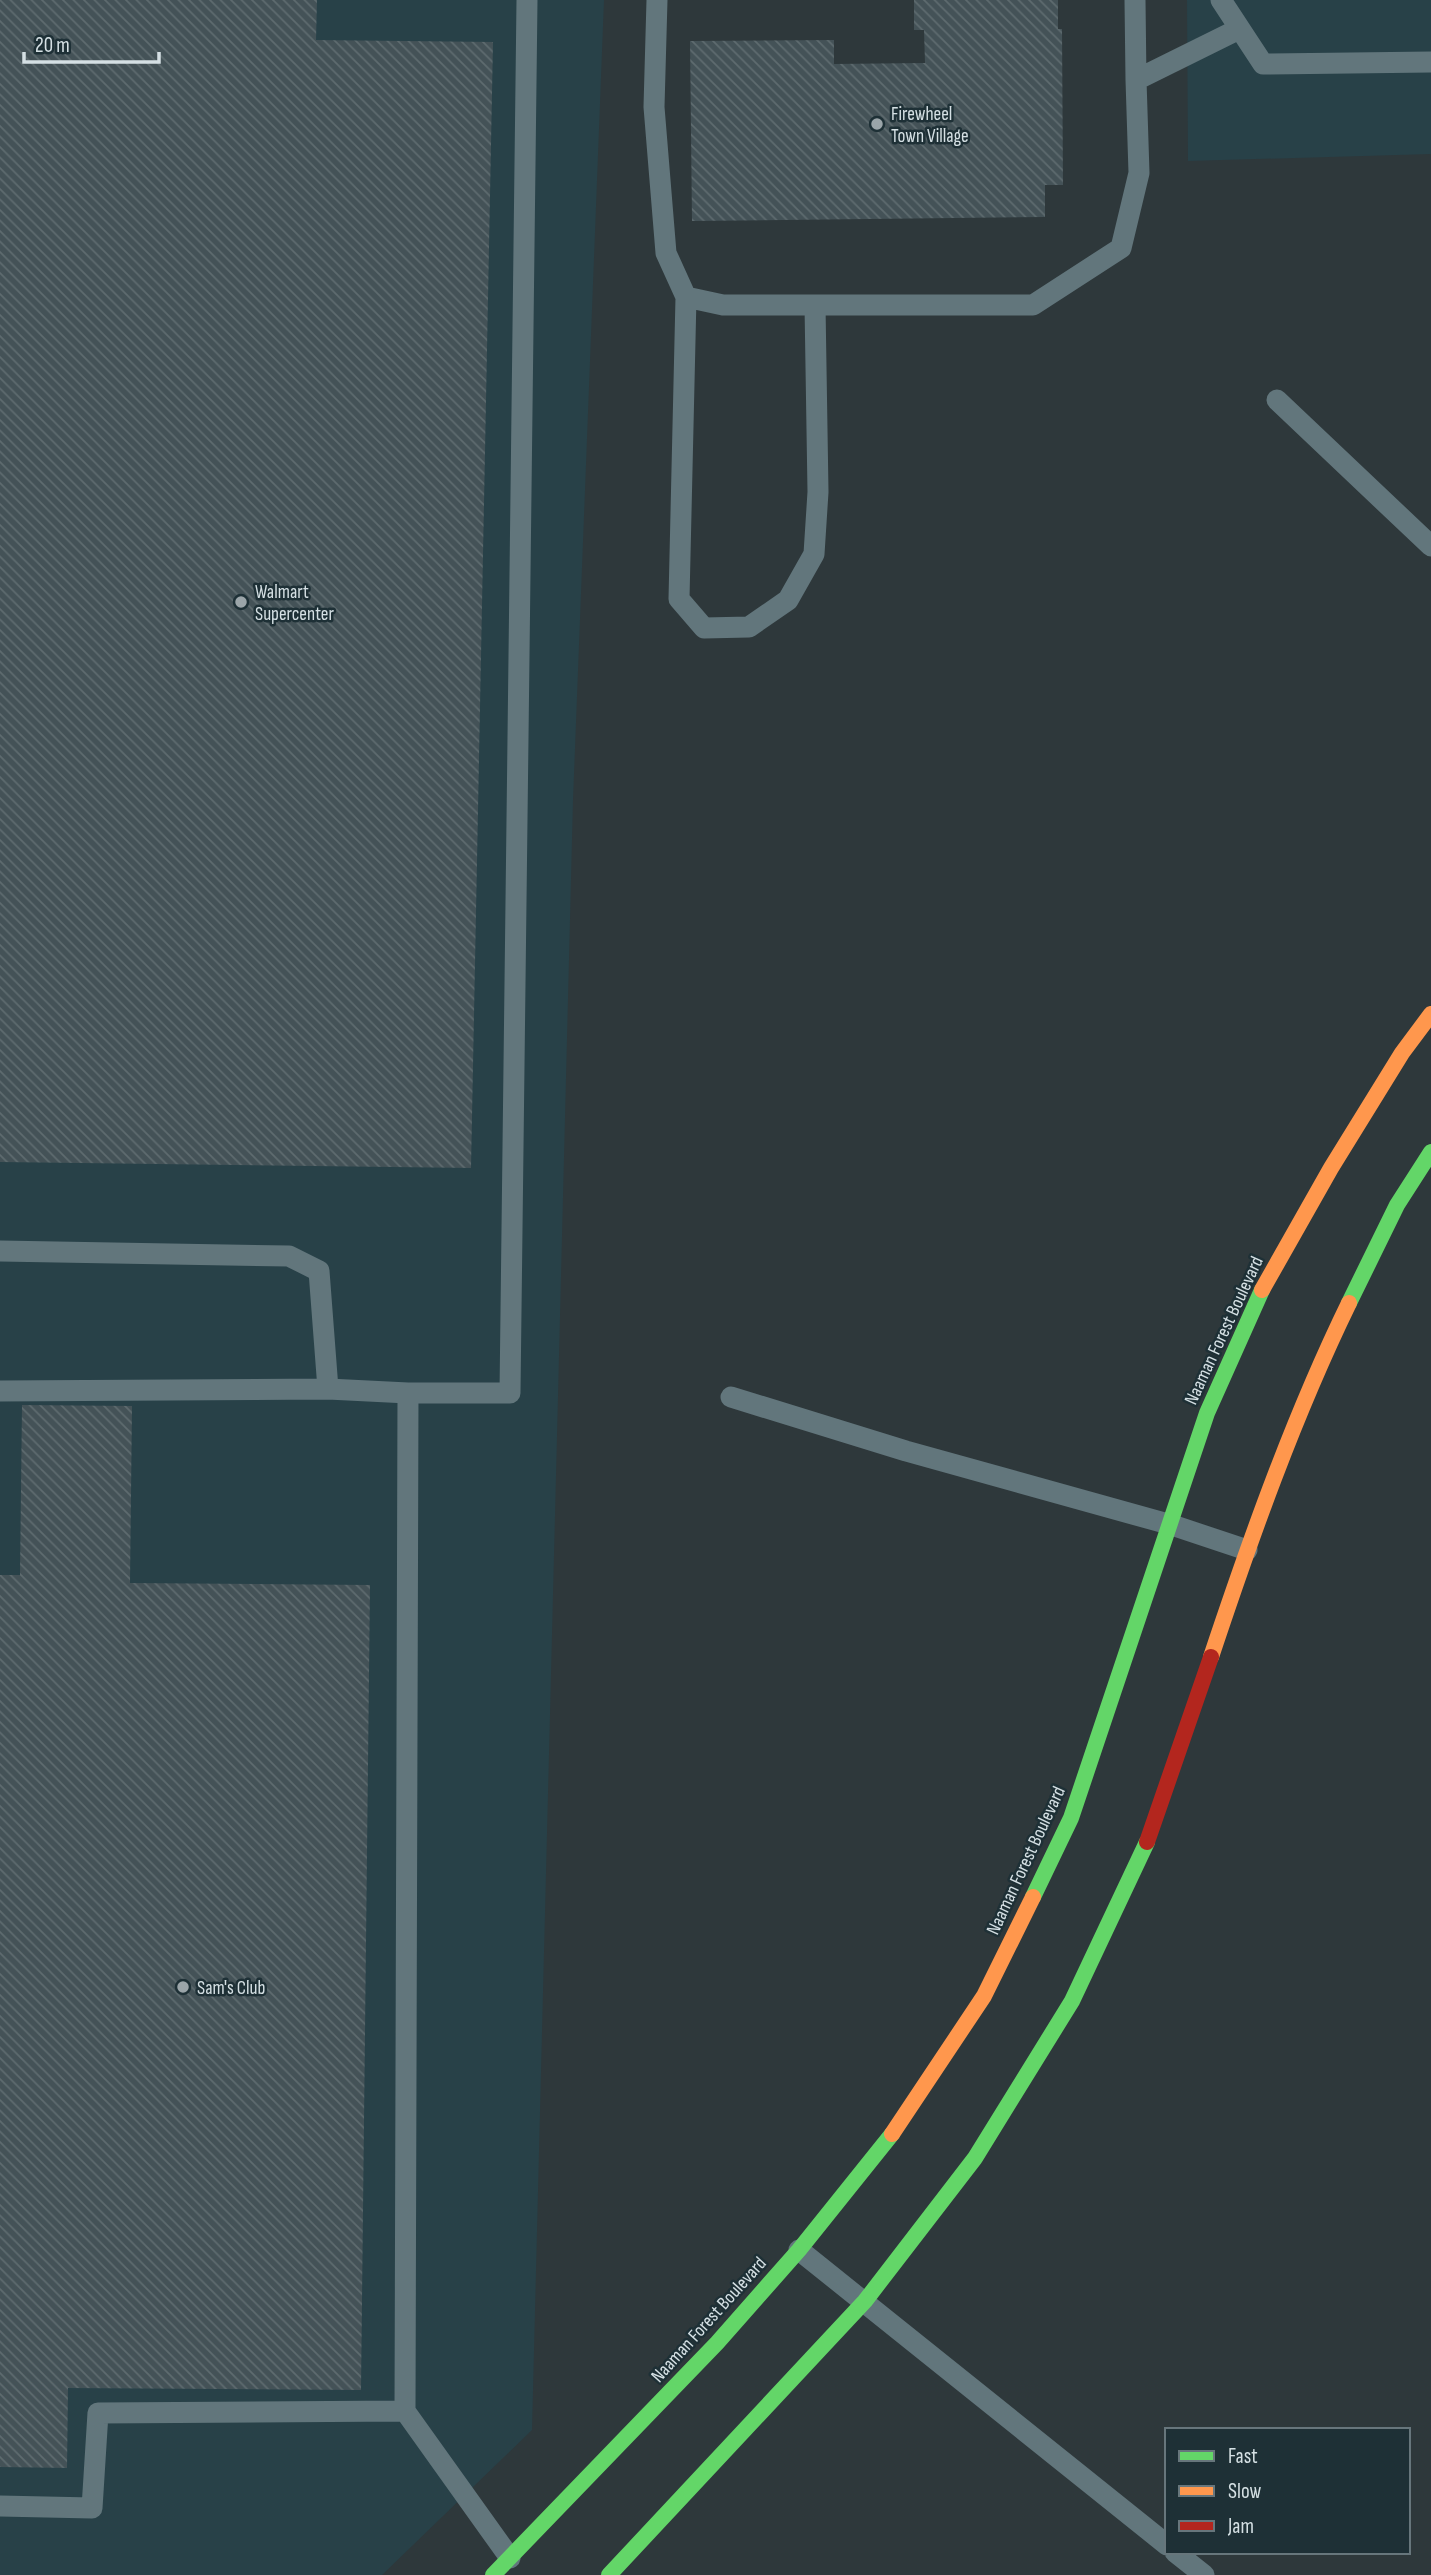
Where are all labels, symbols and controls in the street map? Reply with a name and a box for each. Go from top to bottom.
scale bar [24,21,159,65]
text: 20 m [35,33,70,58]
place label: Firewheel Town Village [891,103,969,148]
marker: Firewheel Town Village [869,116,885,132]
place label: Walmart Supercenter [255,581,334,626]
marker: Walmart Supercenter [233,594,249,610]
street label: Naaman Forest Boulevard [1180,1253,1269,1408]
street label: Naaman Forest Boulevard [982,1783,1071,1938]
place label: Sam's Club [197,1977,265,2000]
marker: Sam's Club [175,1979,191,1995]
street label: Naaman Forest Boulevard [647,2252,772,2388]
legend [1165,2428,1410,2554]
text: Fast [1228,2444,1258,2469]
text: Slow [1228,2479,1262,2504]
text: Jam [1227,2514,1254,2539]

